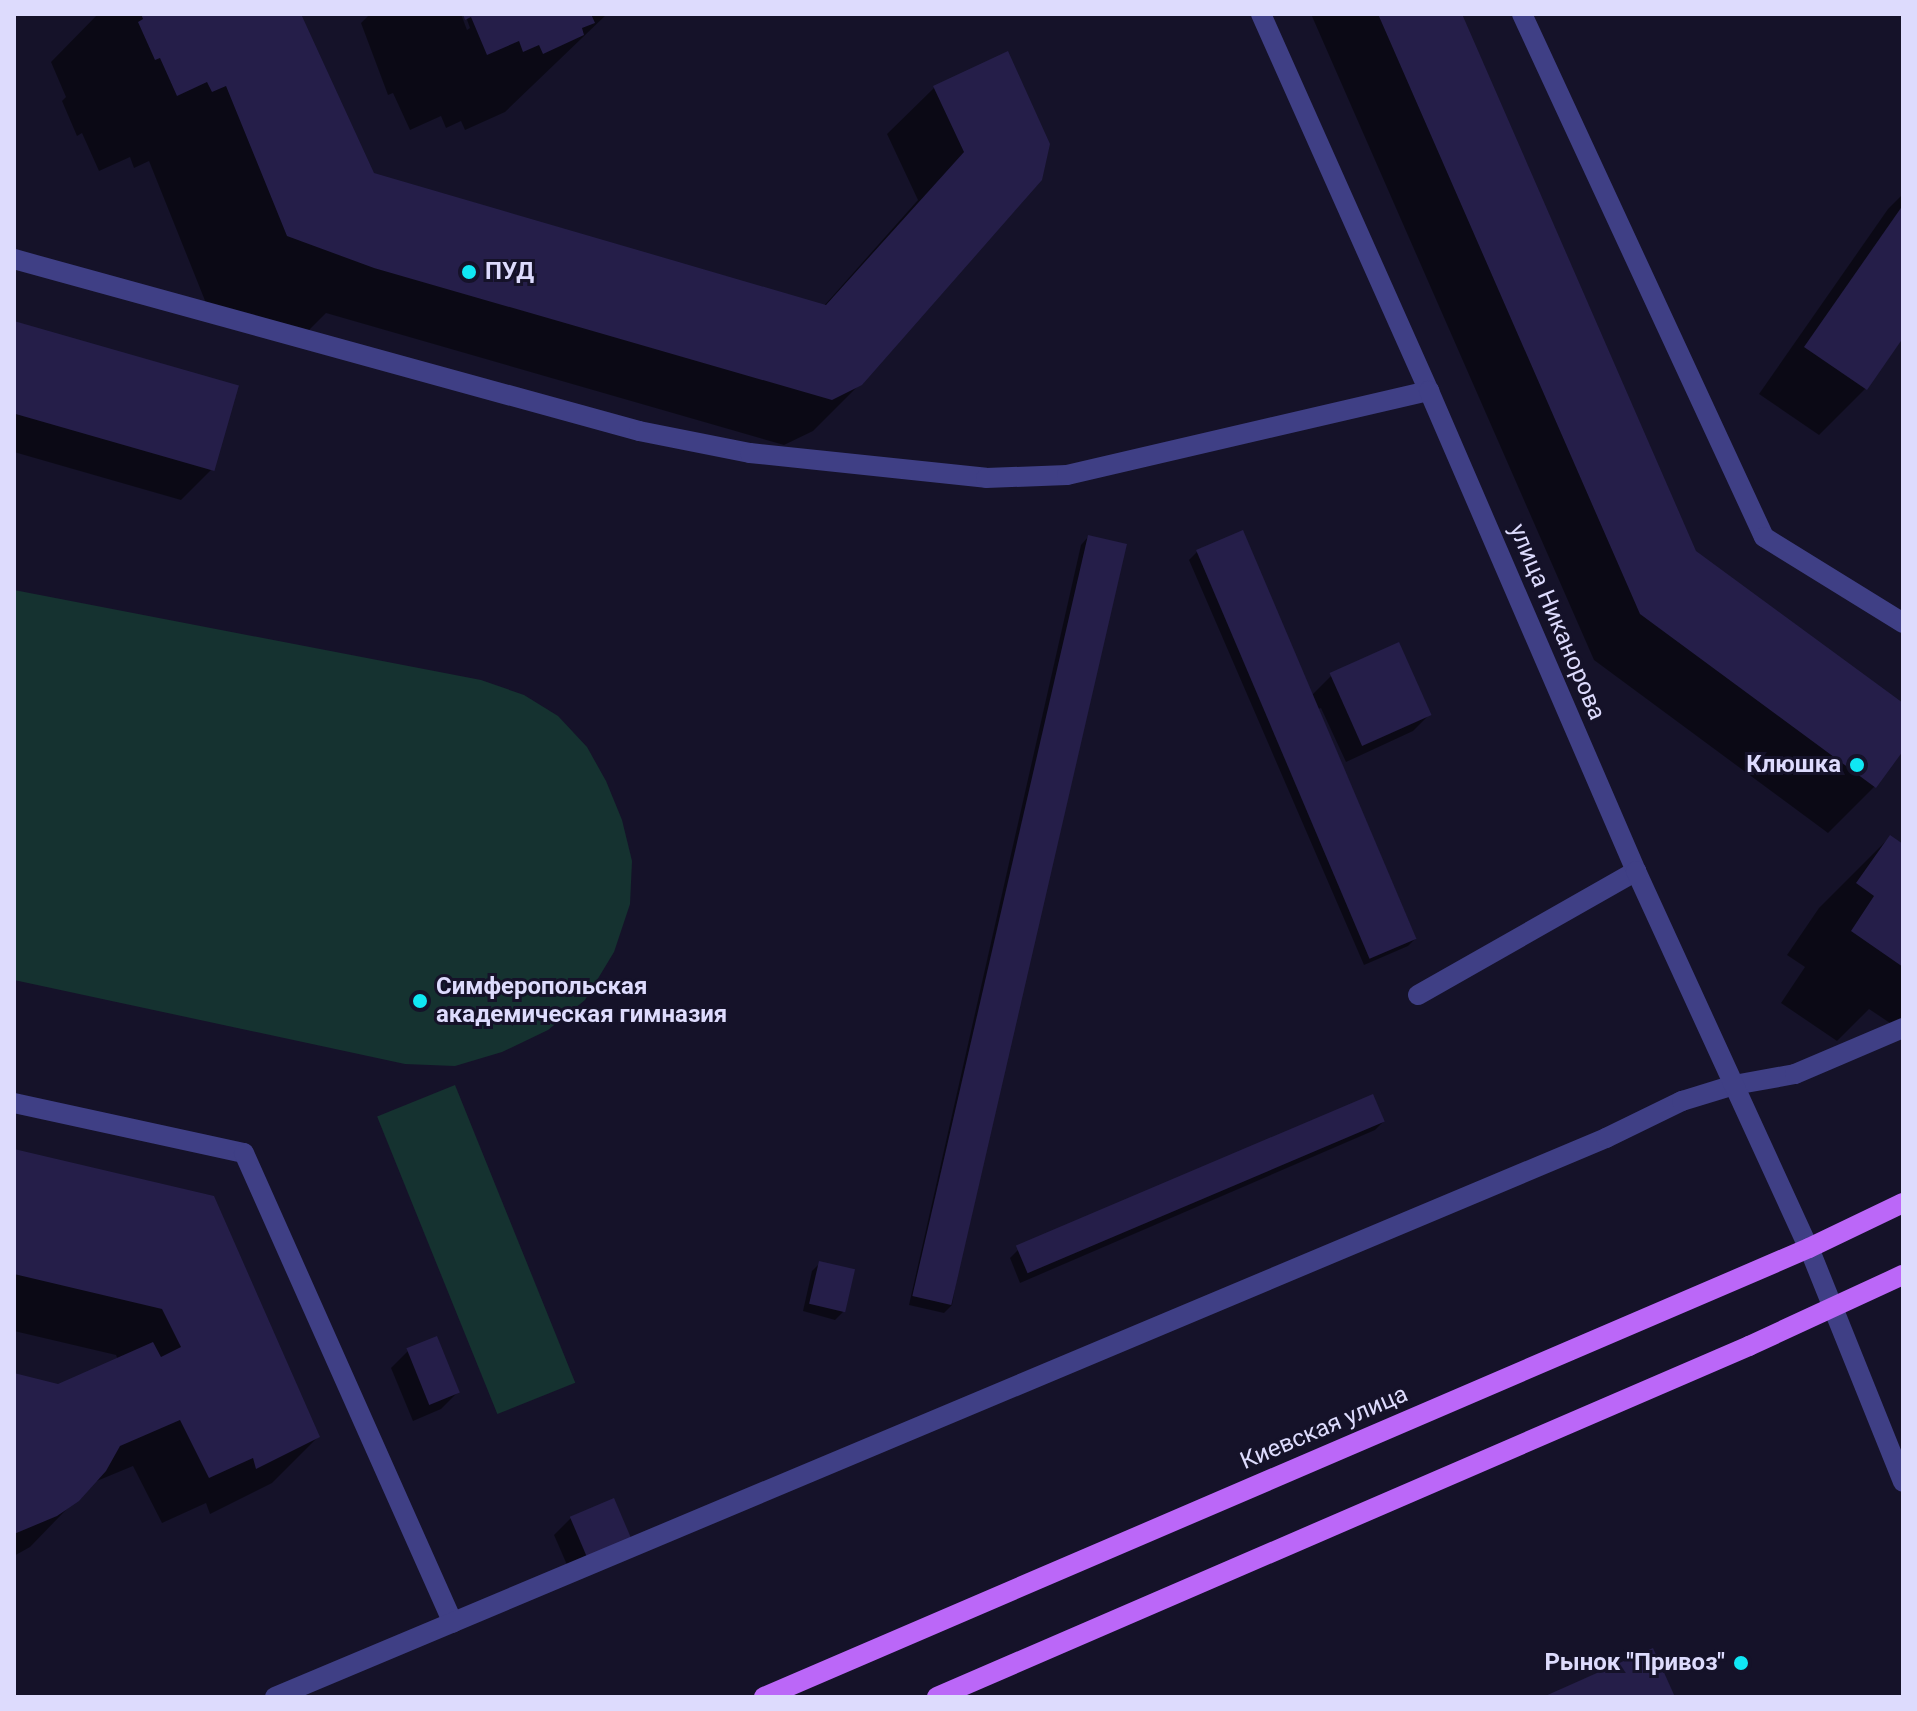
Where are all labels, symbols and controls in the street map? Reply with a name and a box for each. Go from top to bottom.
place label: ПУД [485,258,534,286]
marker: ПУД [460,263,478,281]
street label: улица Никанорова [1503,520,1611,724]
place label: Клюшка [1746,751,1841,779]
marker: Клюшка [1848,756,1866,774]
place label: Симферопольская академическая гимназия [436,973,727,1029]
marker: Симферопольская академическая гимназия [411,992,429,1010]
street label: Киевская улица [1236,1380,1412,1476]
place label: Рынок "Привоз" [1544,1649,1725,1677]
marker: Рынок "Привоз" [1732,1654,1750,1672]

